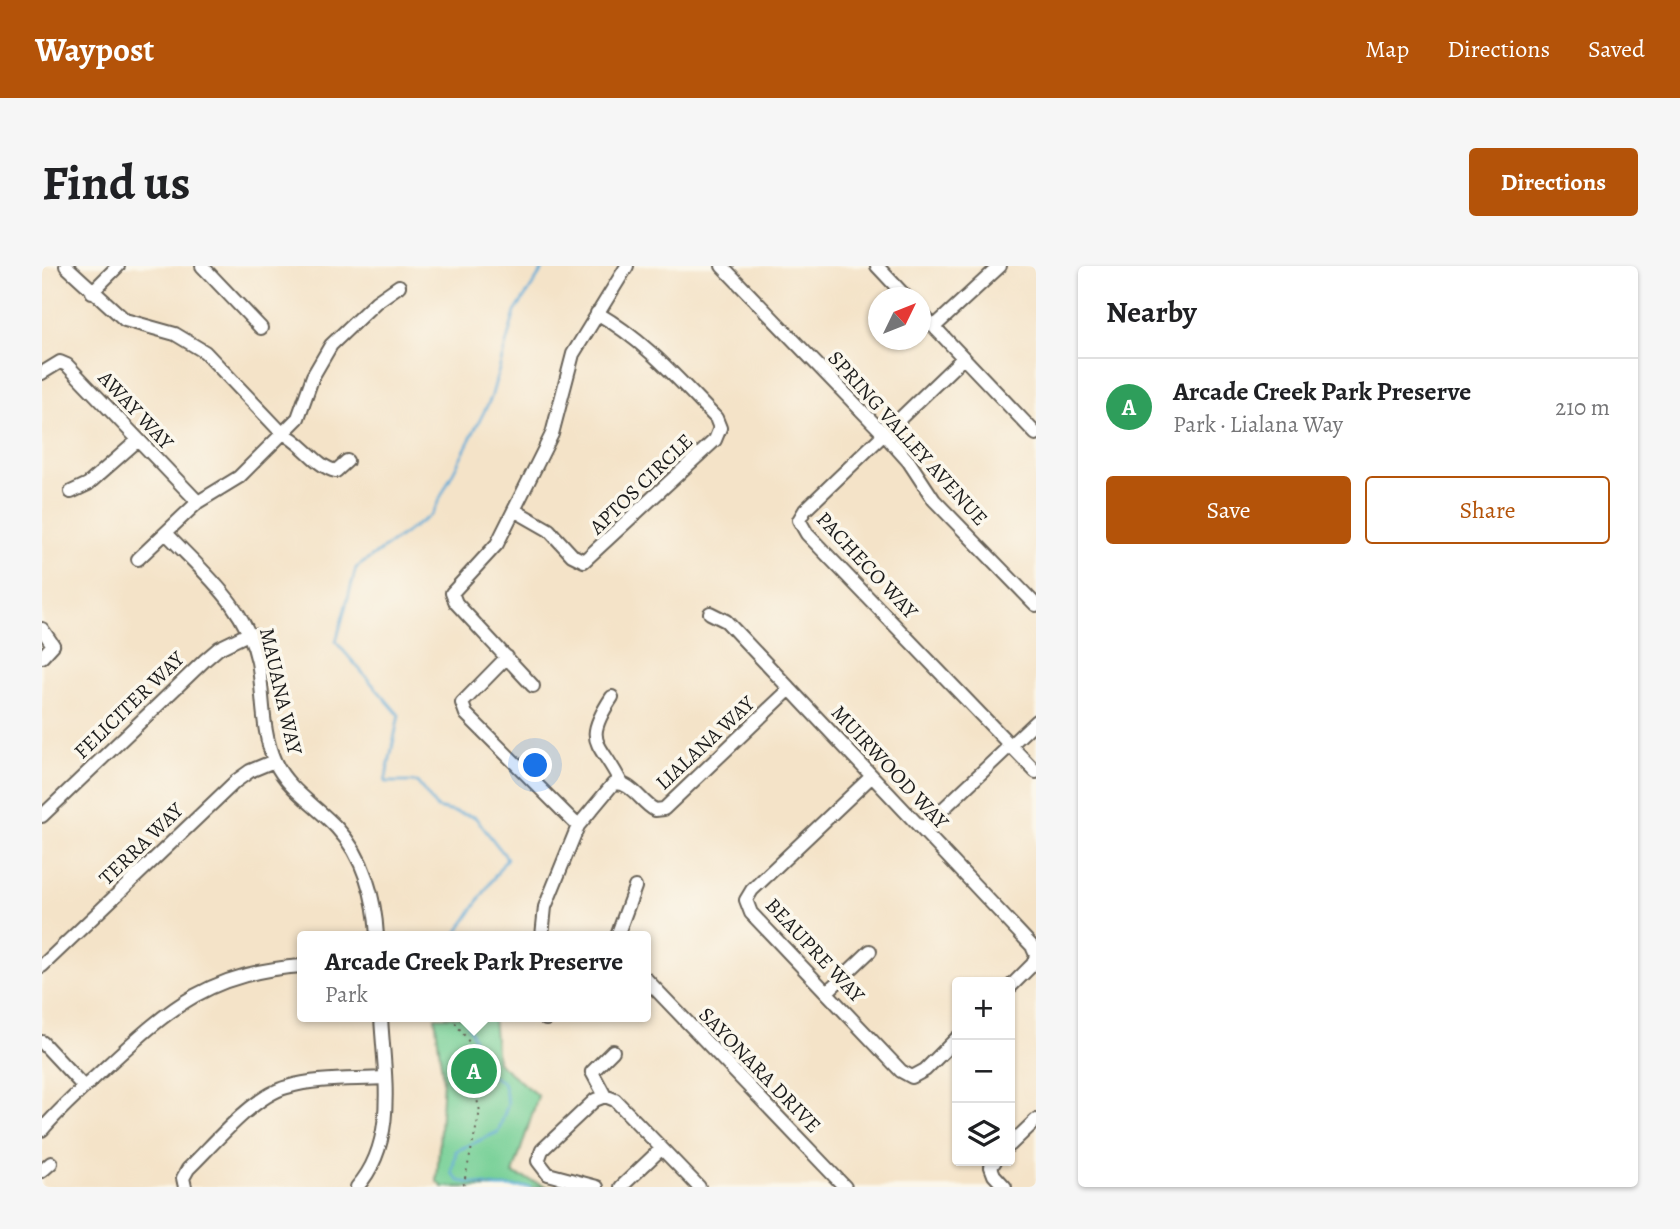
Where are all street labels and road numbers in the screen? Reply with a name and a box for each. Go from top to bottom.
street label: SPRING VALLEY AVENUE [822,344,994,532]
street label: AWAY WAY [92,364,180,456]
street label: APTOS CIRCLE [582,427,699,541]
street label: PACHECO WAY [810,505,924,625]
street label: MAUANA WAY [253,625,309,758]
street label: FELICITER WAY [68,645,191,765]
street label: LIALANA WAY [649,689,761,796]
street label: MUIRWOOD WAY [825,699,955,836]
street label: TERRA WAY [93,796,190,891]
street label: BEAUPRE WAY [759,892,871,1009]
street label: SAYONARA DRIVE [693,1001,827,1139]

